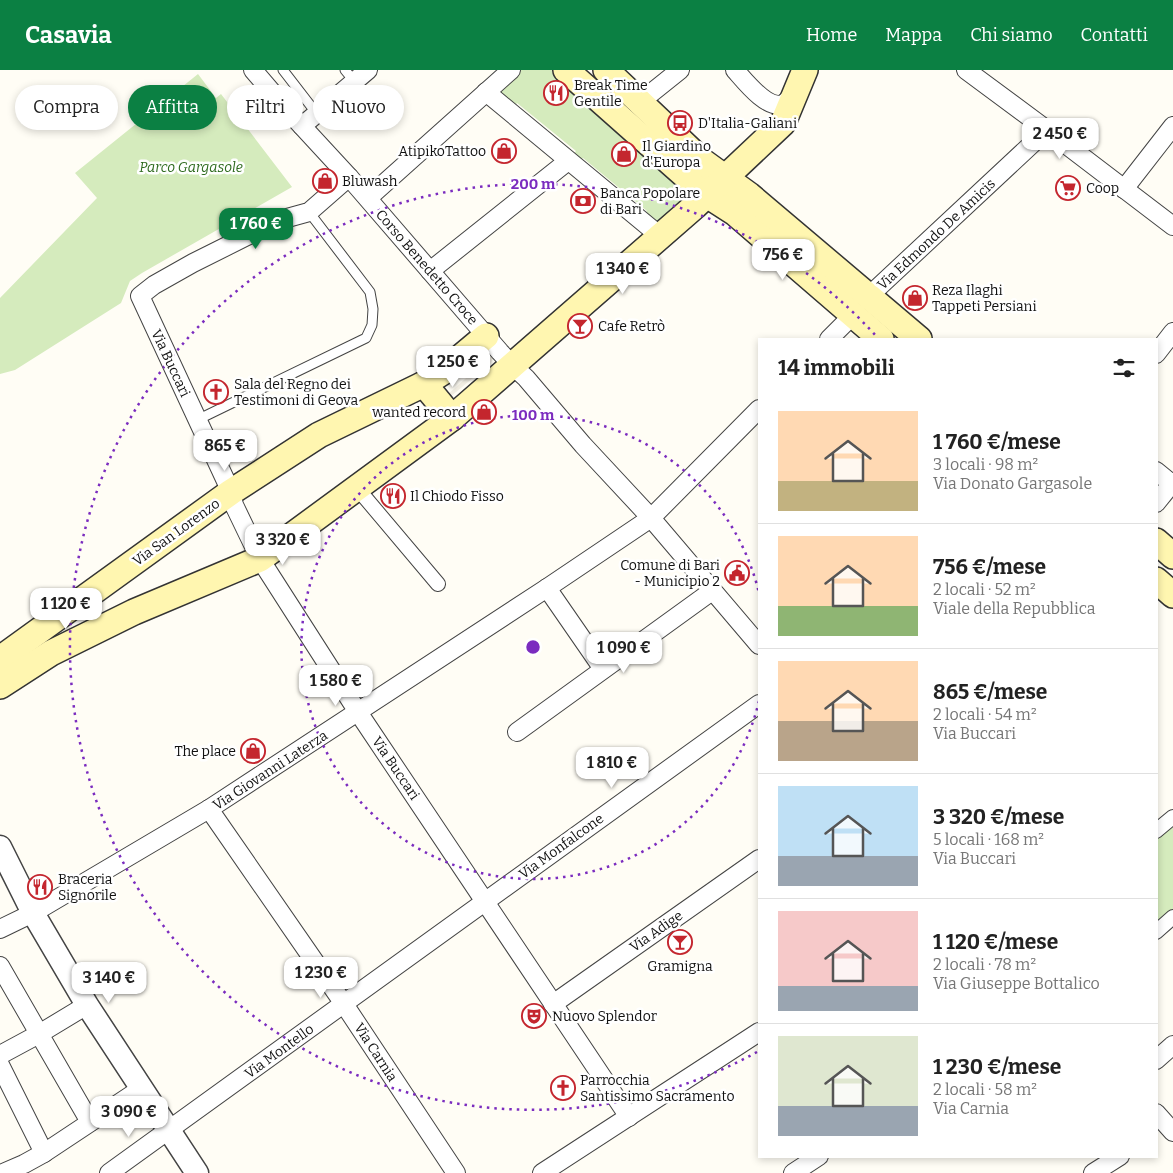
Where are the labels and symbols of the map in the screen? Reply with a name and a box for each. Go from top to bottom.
place label: Break Time Gentile [574,77,648,110]
restaurant icon: Break Time Gentile [543,80,569,106]
bus stop icon: D'Italia-Galiani [667,110,693,136]
place label: D'Italia-Galiani [698,115,797,132]
pin: 2 450 € [1014,118,1106,160]
shop icon: AtipikoTattoo [491,138,517,164]
place label: Il Giardino d'Europa [642,138,711,171]
shop icon: Il Giardino d'Europa [611,141,637,167]
place label: AtipikoTattoo [398,143,486,160]
park label: Parco Gargasole [139,159,243,176]
shop icon: Bluwash [312,168,338,194]
place label: Bluwash [342,173,398,190]
text: 200 m [511,175,556,193]
street label: Via Edmondo De Amicis [874,175,999,293]
supermarket icon: Coop [1055,175,1081,201]
place label: Coop [1086,180,1119,197]
place label: Banca Popolare di Bari [600,185,700,218]
bank icon: Banca Popolare di Bari [570,188,596,214]
street label: Corso Benedetto Croce [372,206,481,328]
pin: 1 760 € [210,208,302,250]
pin: 756 € [748,238,818,281]
pin: 1 340 € [577,252,669,295]
place label: Reza Ilaghi Tappeti Persiani [932,282,1037,315]
shop icon: Reza Ilaghi Tappeti Persiani [902,285,928,311]
bar icon: Cafe Retrò [567,313,593,339]
place label: Cafe Retrò [598,318,665,335]
street label: Via Buccari [147,327,194,400]
pin: 1 250 € [407,346,499,388]
place label: Sala del Regno dei Testimoni di Geova [234,376,358,409]
church icon: Sala del Regno dei Testimoni di Geova [203,379,229,405]
shop icon: wanted record [471,399,497,425]
place label: wanted record [371,404,466,421]
text: 100 m [512,406,555,424]
pin: 865 € [190,430,260,472]
restaurant icon: Il Chiodo Fisso [380,483,406,509]
place label: Il Chiodo Fisso [410,488,504,505]
street label: Via San Lorenzo [129,495,223,570]
pin: 3 320 € [237,524,329,566]
place label: Comune di Bari - Municipio 2 [620,557,720,590]
public building icon: Comune di Bari - Municipio 2 [724,560,750,586]
pin: 1 120 € [20,588,112,630]
pin: 1 090 € [578,632,670,674]
centre of rings [524,638,542,656]
pin: 1 580 € [290,664,382,707]
street label: Via Giovanni Laterza [210,727,331,814]
street label: Via Buccari [368,733,423,803]
shop icon: The place [240,738,266,764]
place label: The place [174,743,236,760]
pin: 1 810 € [566,746,658,789]
street label: Via Monfalcone [516,810,607,883]
place label: Braceria Signorile [58,871,117,904]
restaurant icon: Braceria Signorile [27,874,53,900]
street label: Via Adige [626,907,686,956]
bar icon: Gramigna [667,929,693,955]
pin: 1 230 € [275,956,367,999]
place label: Gramigna [647,958,713,975]
pin: 3 140 € [63,962,155,1004]
theatre icon: Nuovo Splendor [521,1003,547,1029]
place label: Nuovo Splendor [552,1008,657,1025]
street label: Via Carnia [350,1020,401,1085]
street label: Via Montello [241,1021,317,1082]
place label: Parrocchia Santissimo Sacramento [580,1072,735,1105]
church icon: Parrocchia Santissimo Sacramento [550,1075,576,1101]
pin: 3 090 € [83,1096,175,1138]

